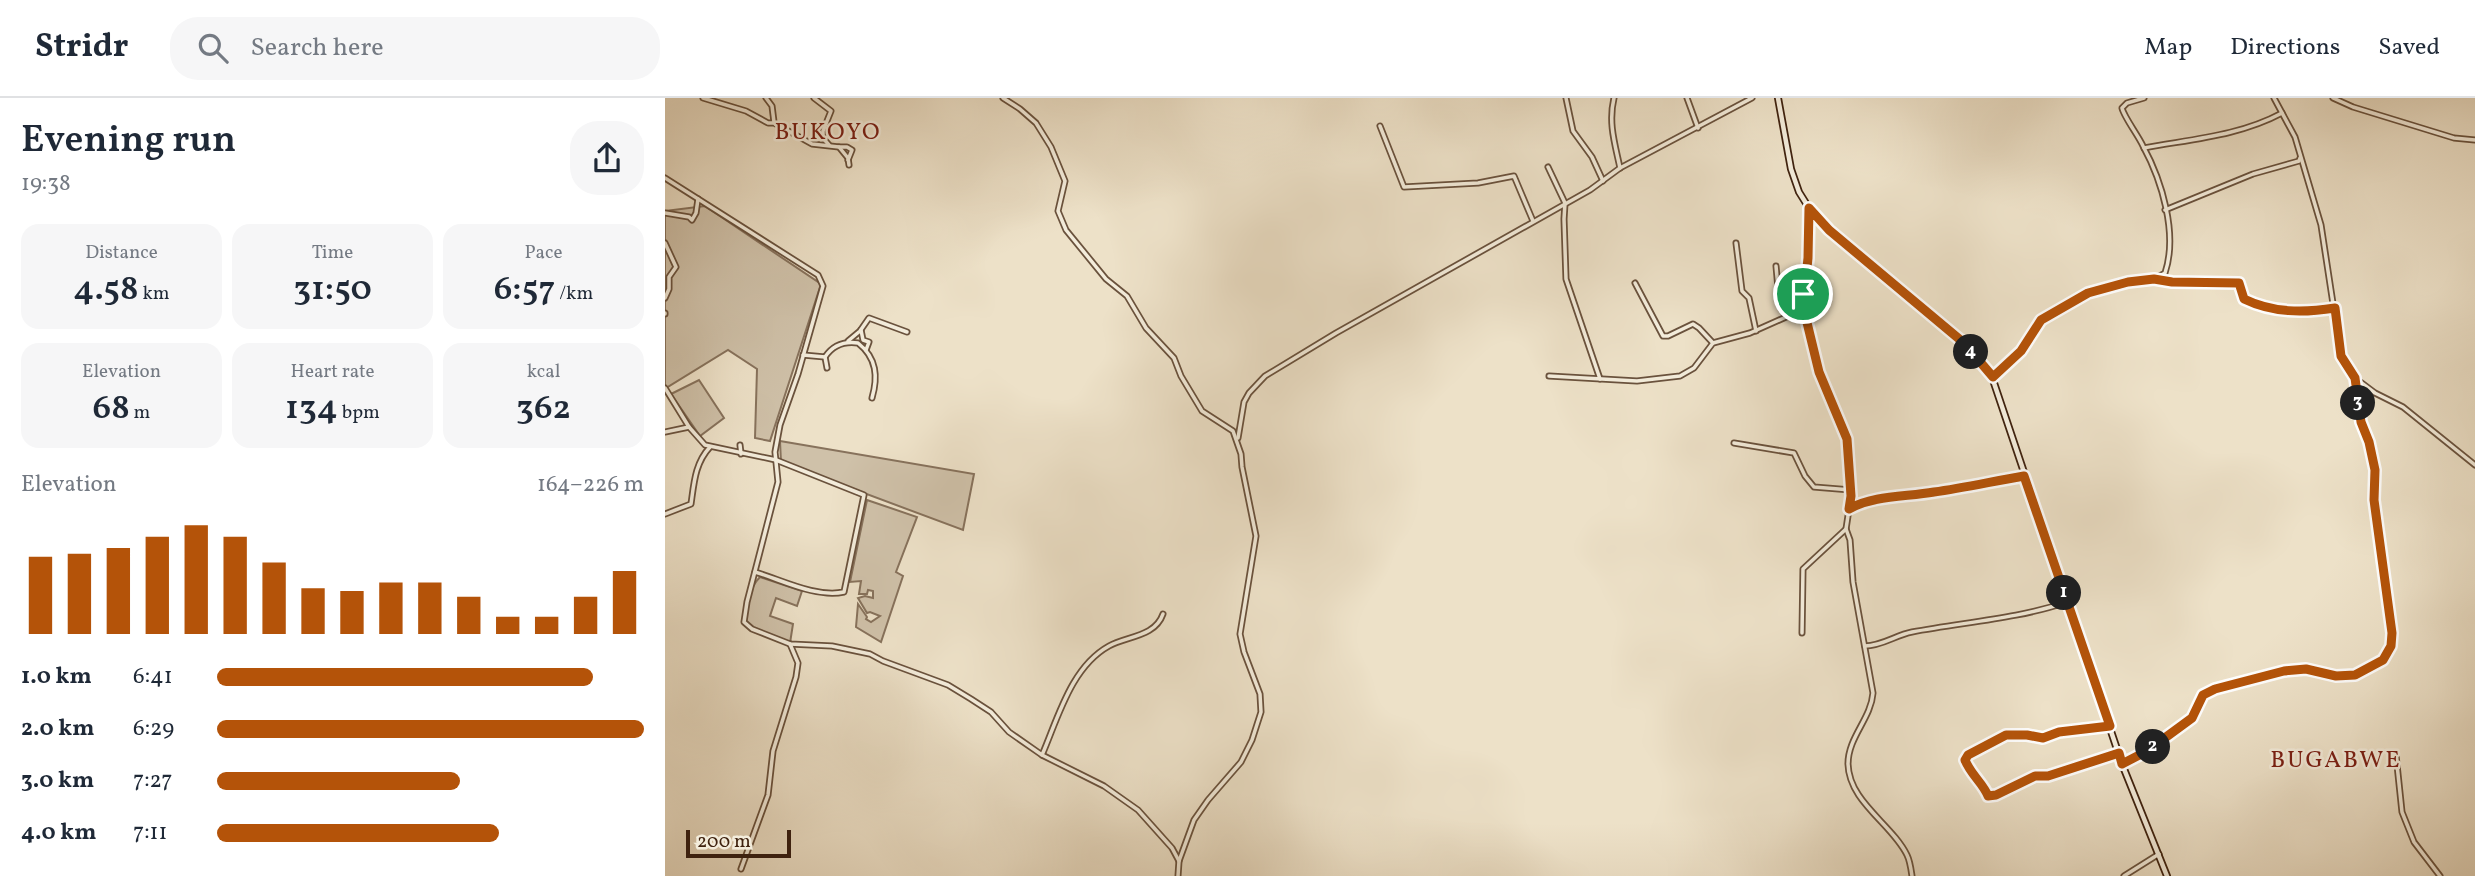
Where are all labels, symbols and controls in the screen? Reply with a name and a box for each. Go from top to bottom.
search box [170,17,660,80]
text: Stridr [35,25,128,71]
icon: search [194,29,232,67]
text: Search here [250,30,384,66]
text: Map [2144,31,2192,65]
text: Directions [2230,31,2340,65]
text: Saved [2378,31,2440,65]
text: Evening run [21,115,236,168]
district label: BUKOYO [774,116,882,150]
button: share [570,121,644,195]
text: 19:38 [21,168,71,200]
text: Distance [85,240,158,266]
text: Time [312,240,353,266]
text: Pace [524,240,563,266]
pin [1773,264,1833,324]
text: 4.58 [73,266,139,314]
text: 31:50 [293,266,372,314]
text: 6:57 [494,266,555,314]
icon: arrive [1784,275,1822,313]
text: km [139,281,170,307]
text: /km [555,281,593,307]
pin: 4 [1953,334,1989,370]
text: 4 [1965,338,1976,364]
text: Elevation [82,359,161,385]
text: Heart rate [291,359,374,385]
text: kcal [527,359,560,385]
text: 68 [93,385,130,433]
text: 134 [285,385,338,433]
text: 362 [516,385,571,433]
pin: 3 [2341,386,2375,420]
text: 3 [2353,389,2362,415]
text: m [130,400,150,426]
text: bpm [338,400,380,426]
text: Elevation [21,469,117,501]
text: 164–226 m [537,469,644,501]
pin: 1 [2047,575,2081,610]
text: 1 [2060,579,2067,605]
text: 1.0 km [21,661,92,693]
text: 6:41 [133,661,173,693]
text: 2.0 km [21,713,94,745]
text: 6:29 [133,713,174,745]
pin: 2 [2135,730,2171,764]
text: 2 [2148,733,2157,759]
district label: BUGABWE [2270,744,2402,778]
text: 3.0 km [21,765,94,797]
text: 7:27 [133,765,173,797]
text: 4.0 km [21,817,96,849]
text: 7:11 [133,817,167,849]
scale bar [686,827,791,859]
text: 200 m [697,829,751,855]

